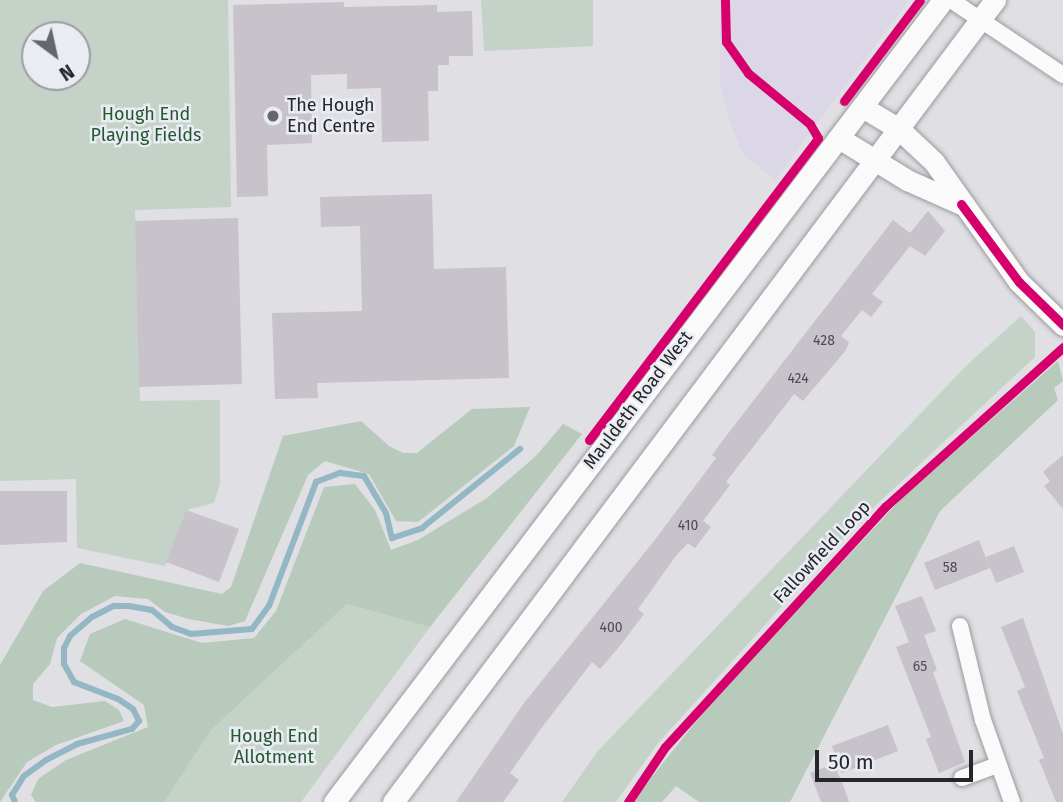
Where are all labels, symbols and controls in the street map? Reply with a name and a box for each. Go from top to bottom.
north arrow [21,21,91,91]
text: N [55,59,78,85]
place label: The Hough End Centre [287,95,375,138]
park label: Hough End Playing Fields [90,104,202,146]
marker: The Hough End Centre [265,108,281,124]
street label: Mauldeth Road West [579,327,697,473]
house number: 428 [813,333,835,349]
house number: 424 [787,371,809,387]
street label: Fallowfield Loop [769,496,875,608]
house number: 410 [678,518,698,534]
house number: 58 [943,560,957,576]
house number: 400 [599,620,623,636]
house number: 65 [913,659,927,675]
park label: Hough End Allotment [230,726,318,768]
scale bar [818,736,976,780]
text: 50 m [828,749,874,775]

